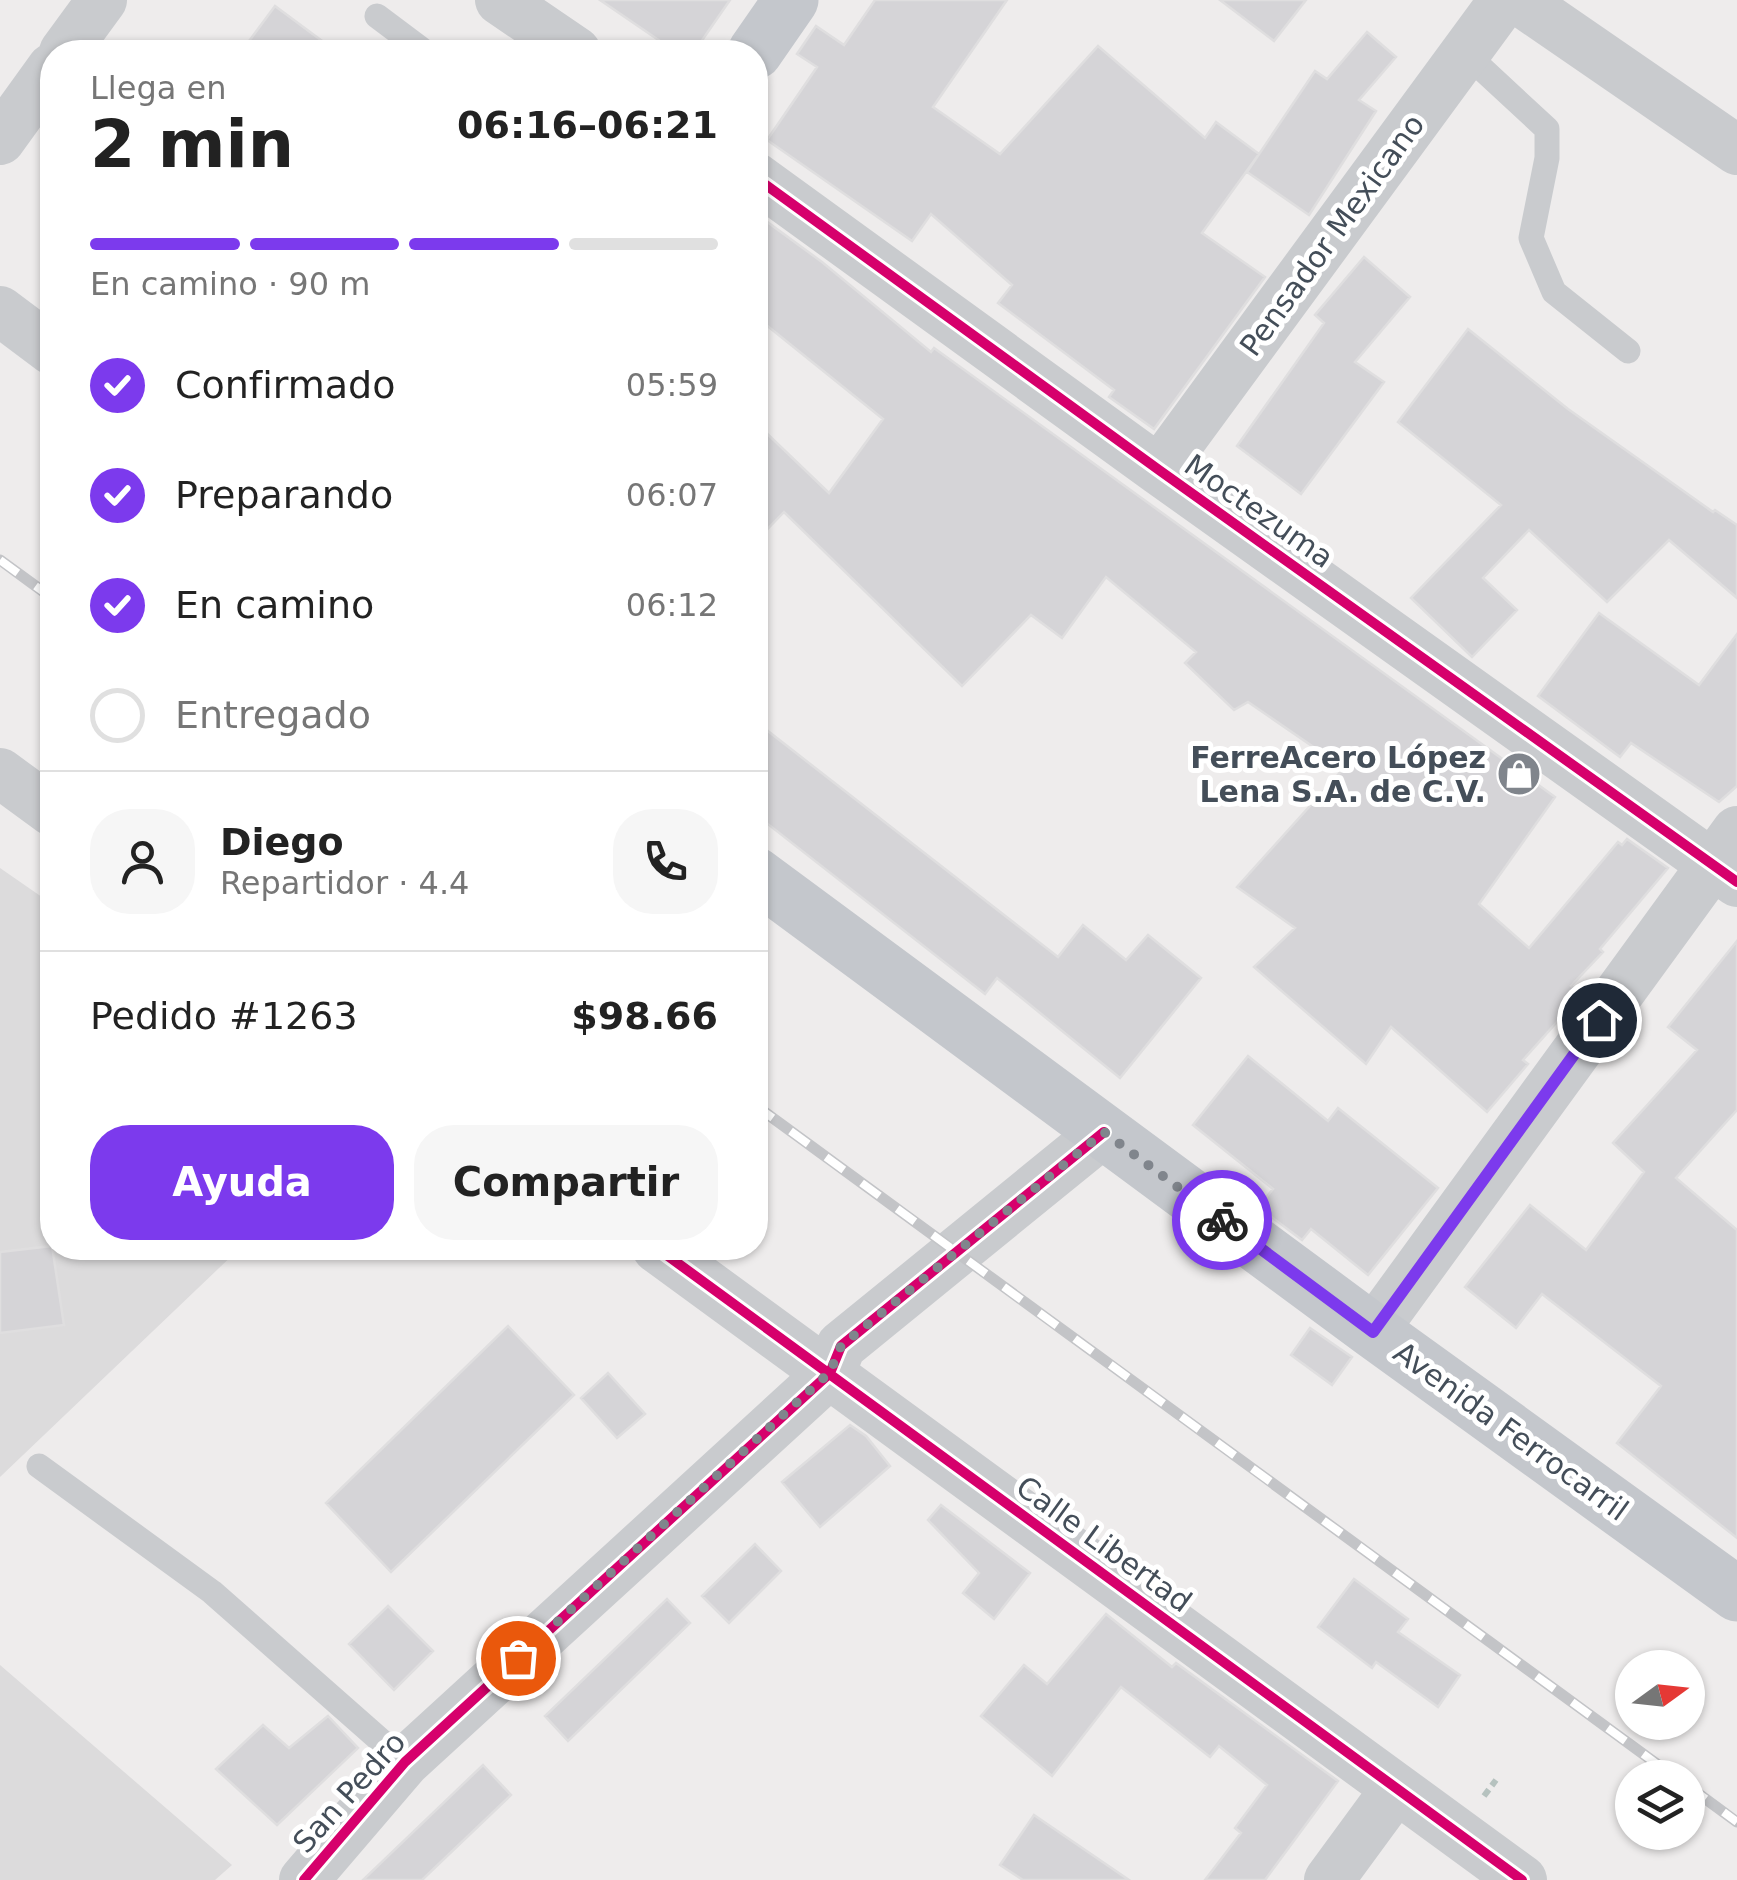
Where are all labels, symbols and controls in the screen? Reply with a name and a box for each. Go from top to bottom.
text: Llega en [90,69,226,107]
text: 06:16–06:21 [457,103,718,147]
text: 2 min [90,107,294,182]
street label: Pensador Mexicano [1233,107,1431,363]
text: En camino · 90 m [90,265,370,303]
icon: check [90,358,145,413]
text: Confirmado [175,363,395,407]
text: 05:59 [626,366,718,404]
street label: Moctezuma [1178,447,1340,575]
icon: check [90,468,145,523]
text: Preparando [175,473,393,517]
text: 06:07 [626,476,718,514]
icon: check [90,578,145,633]
text: En camino [175,583,374,627]
text: 06:12 [626,586,718,624]
text: Entregado [175,693,371,737]
place label: FerreAcero López Lena S.A. de C.V. [1190,740,1486,809]
shop icon: FerreAcero López Lena S.A. de C.V. [1496,751,1542,797]
button: person [90,809,195,914]
button: phone [613,809,718,914]
text: Diego [220,820,344,864]
text: Repartidor · 4.4 [220,864,469,902]
pin [1557,978,1642,1063]
icon: home [1572,993,1627,1048]
text: Pedido #1263 [90,994,358,1038]
text: $98.66 [571,994,718,1038]
button: Ayuda [90,1125,394,1240]
button: Compartir [414,1125,718,1240]
courier [1172,1170,1272,1270]
icon: bike [1195,1193,1250,1248]
street label: Avenida Ferrocarril [1387,1334,1635,1528]
street label: Calle Libertad [1010,1469,1198,1619]
pin [476,1616,561,1701]
icon: bag [491,1631,546,1686]
north arrow [1615,1650,1705,1740]
map controls [1615,1650,1705,1850]
street label: San Pedro [286,1724,412,1860]
button: layers [1615,1760,1705,1850]

